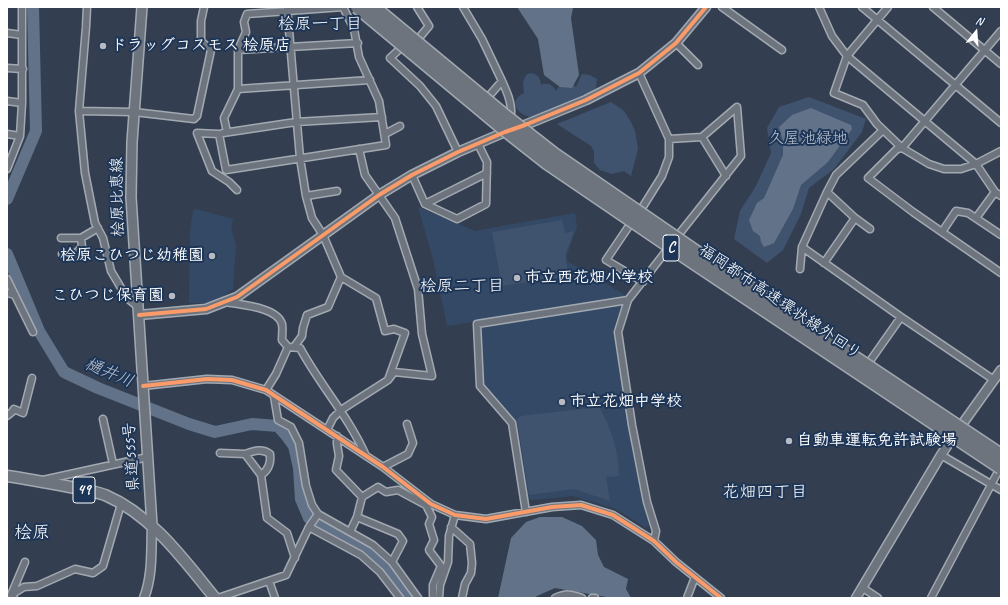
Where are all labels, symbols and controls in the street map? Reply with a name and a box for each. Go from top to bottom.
north arrow [956,12,996,52]
text: N [974,13,985,28]
district label: 桧原一丁目 [278,15,362,35]
place label: ドラッグコスモス 桧原店 [111,36,291,56]
marker: ドラッグコスモス 桧原店 [98,41,108,51]
park label: 久屋池緑地 [768,129,848,149]
street label: 桧原比恵線 [108,157,128,237]
road number: C [663,235,679,261]
street label: 福岡都市高速環状線外回り [695,240,865,364]
place label: 桧原こひつじ幼稚園 [60,246,204,266]
marker: 桧原こひつじ幼稚園 [207,251,217,261]
place label: 市立西花畑小学校 [525,268,653,288]
marker: 市立西花畑小学校 [512,273,522,283]
district label: 桧原二丁目 [420,277,504,297]
place label: こひつじ保育園 [52,286,164,306]
marker: こひつじ保育園 [167,291,177,301]
water label: 樋井川 [82,354,136,392]
place label: 市立花畑中学校 [570,392,682,412]
marker: 市立花畑中学校 [557,397,567,407]
street label: 県道555号 [120,422,144,492]
place label: 自動車運転免許試験場 [797,431,957,451]
marker: 自動車運転免許試験場 [784,436,794,446]
road number: 49 [73,477,95,503]
district label: 花畑四丁目 [723,483,807,503]
district label: 桧原 [14,522,50,544]

